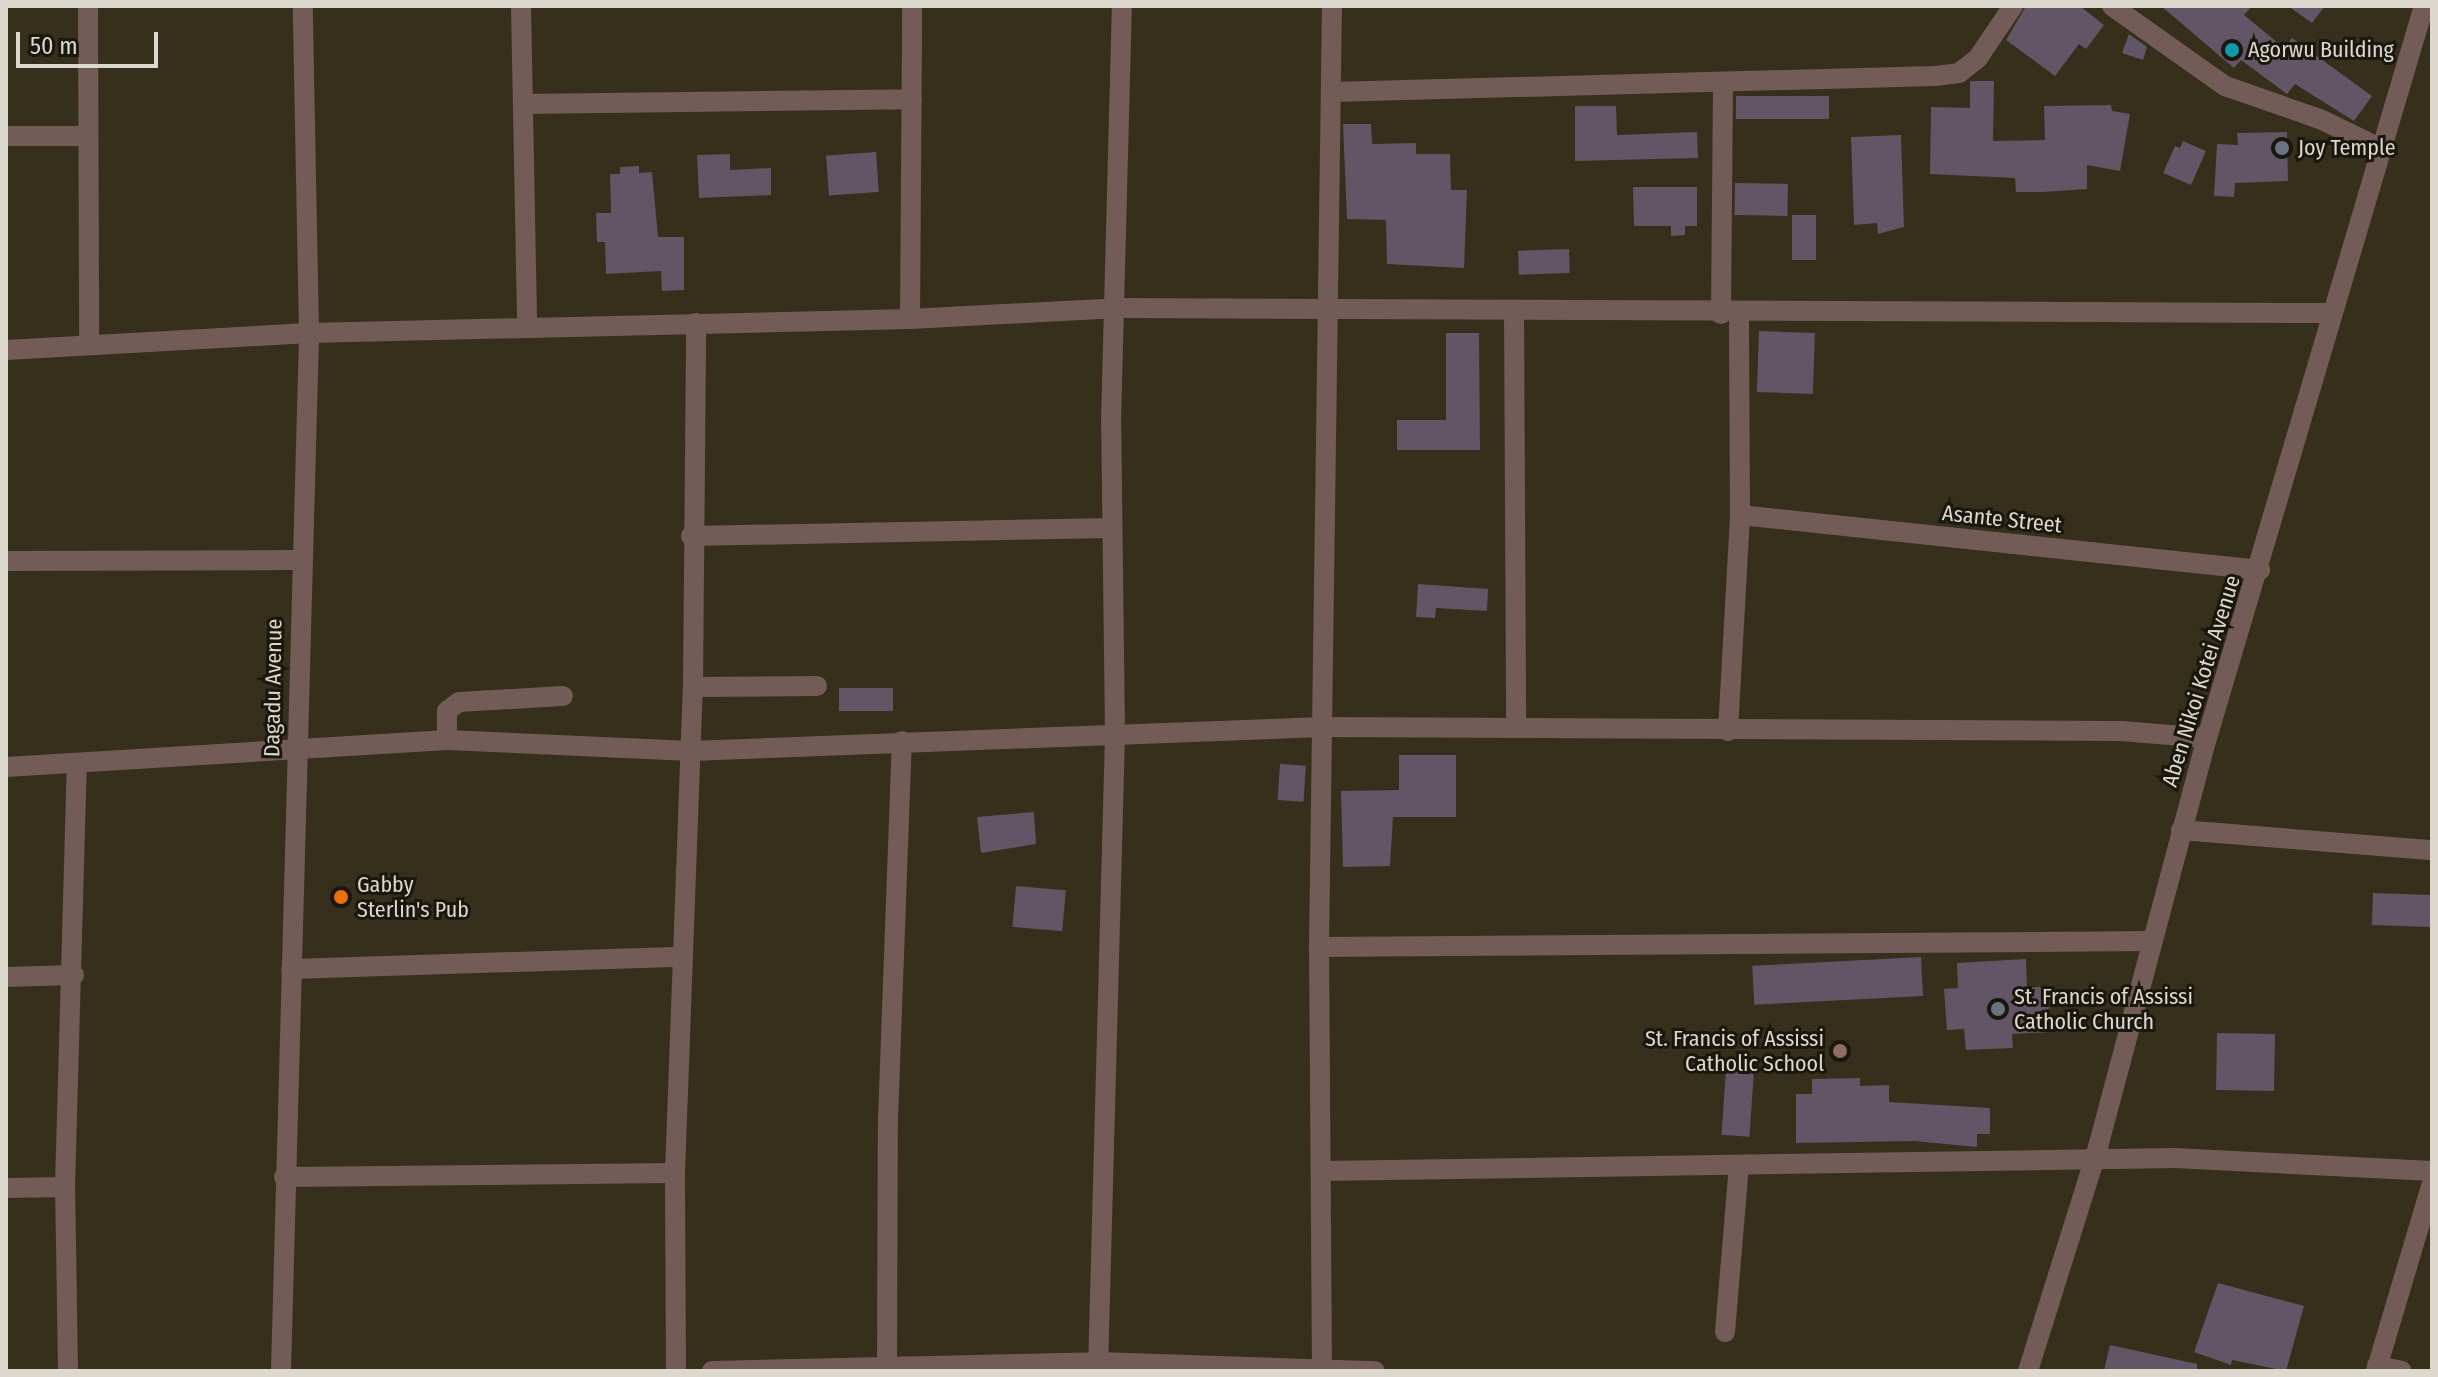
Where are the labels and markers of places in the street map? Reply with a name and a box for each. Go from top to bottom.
place label: Agorwu Building [2248,37,2394,63]
marker: Agorwu Building [2223,41,2241,59]
place label: Joy Temple [2298,135,2396,161]
marker: Joy Temple [2273,139,2291,157]
place label: Gabby Sterlin's Pub [357,871,469,922]
marker: Gabby Sterlin's Pub [332,888,350,906]
place label: St. Francis of Assissi Catholic Church [2014,983,2193,1034]
marker: St. Francis of Assissi Catholic Church [1989,1000,2007,1018]
place label: St. Francis of Assissi Catholic School [1645,1025,1824,1076]
marker: St. Francis of Assissi Catholic School [1831,1042,1849,1060]

